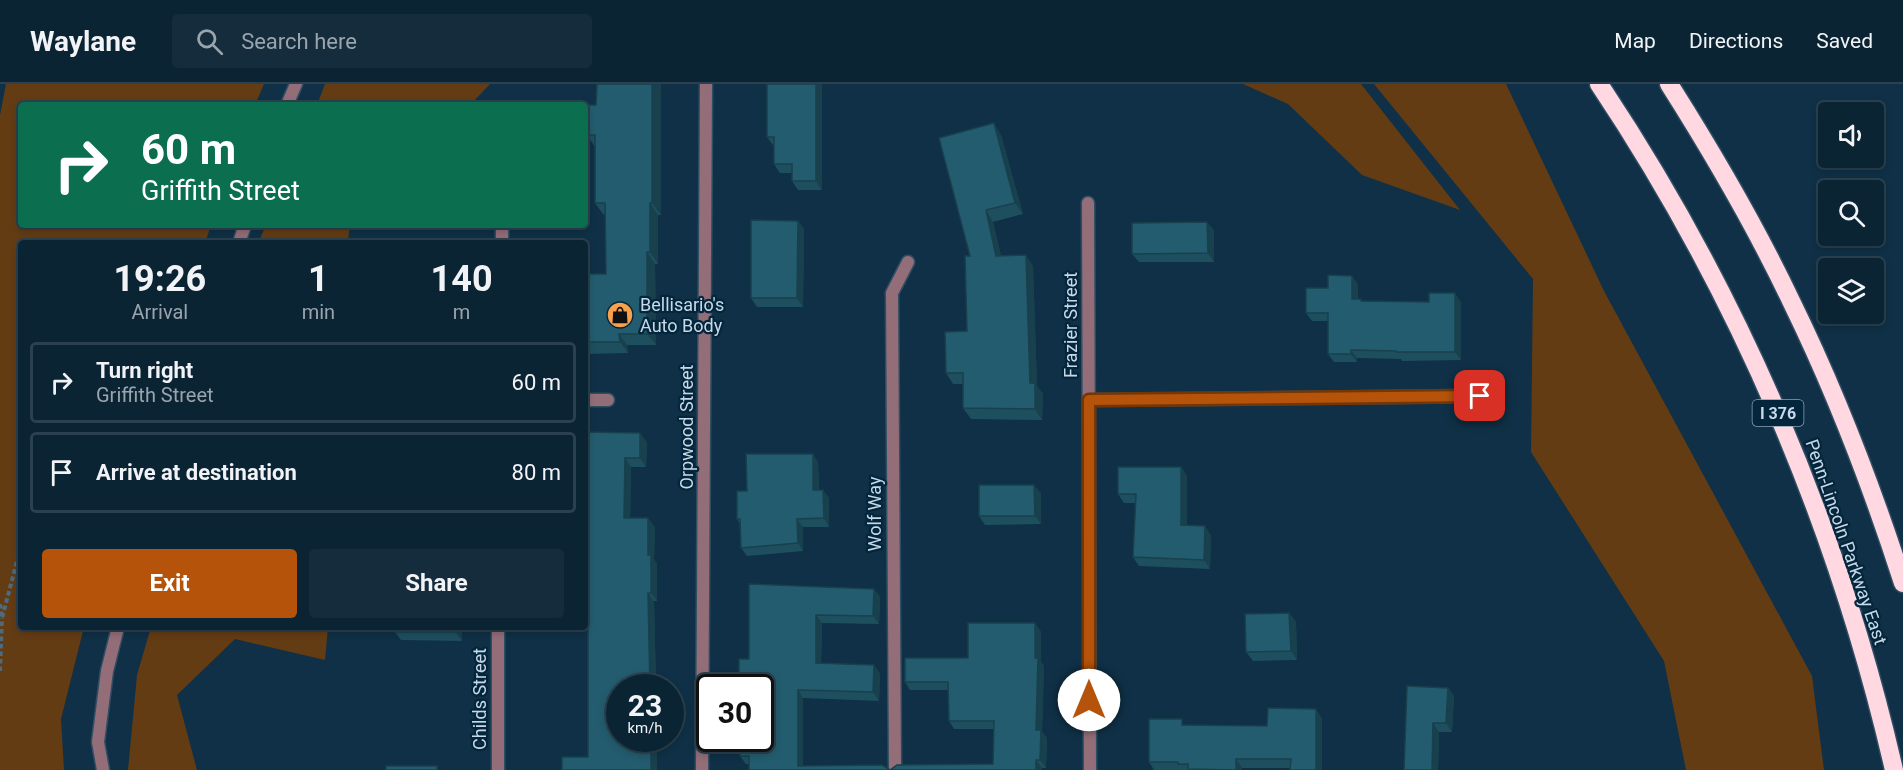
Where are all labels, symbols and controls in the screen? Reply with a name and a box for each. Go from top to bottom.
search box [172,14,592,68]
text: Waylane [30,25,136,58]
icon: search [193,25,226,58]
text: Search here [241,29,357,54]
text: Map [1614,29,1656,53]
text: Directions [1689,29,1783,53]
text: Saved [1816,29,1873,53]
map controls [1818,102,1884,324]
button: sound [1818,102,1884,168]
text: 60 m [141,125,236,174]
icon: right [42,126,120,204]
text: Griffith Street [141,175,300,207]
button: search [1818,180,1884,246]
text: 19:26 [113,258,206,300]
text: 1 [308,258,329,300]
text: 140 [431,258,493,300]
button: layers [1818,258,1884,324]
street label: Frazier Street [1060,272,1081,378]
place label: Bellisario's Auto Body [640,294,724,336]
text: Arrival [131,300,188,324]
text: min [302,300,335,324]
text: m [453,300,470,324]
shop icon: Bellisario's Auto Body [605,300,635,330]
text: Turn right [96,358,193,383]
street label: Orpwood Street [676,365,697,489]
icon: right [45,366,78,399]
text: 60 m [512,370,561,395]
pin [1454,370,1505,421]
icon: arrive [1463,379,1496,412]
text: Griffith Street [96,383,214,407]
road number: I 376 [1752,400,1804,426]
street label: Penn-Lincoln Parkway East [1801,436,1892,647]
icon: arrive [45,456,78,489]
text: Arrive at destination [96,460,297,485]
text: 80 m [512,460,561,485]
street label: Wolf Way [864,476,885,551]
button: Exit [42,549,297,618]
button: Share [309,549,564,618]
street label: Childs Street [469,648,490,750]
position arrow [1057,668,1121,732]
speed limit sign: 30 [696,674,774,752]
text: 23 [628,688,662,723]
text: km/h [627,719,663,737]

